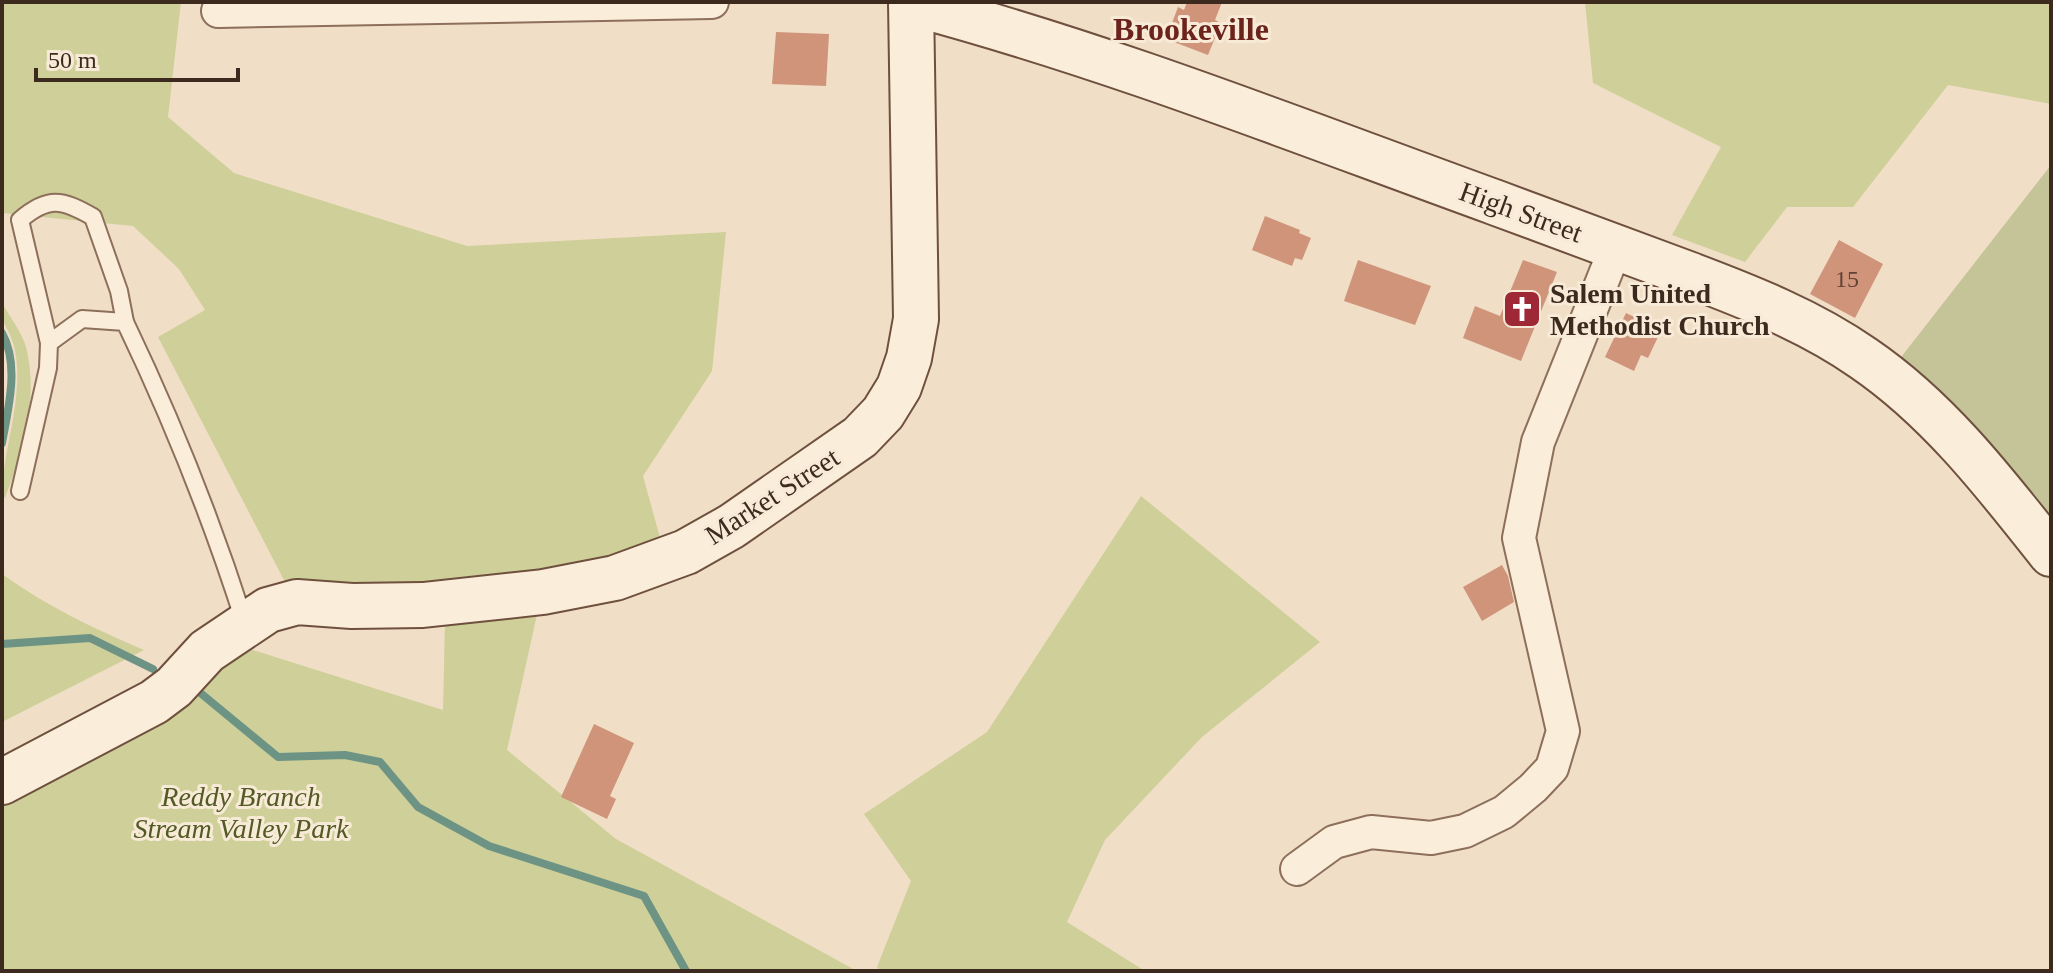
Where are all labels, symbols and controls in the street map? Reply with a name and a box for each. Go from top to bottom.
district label: Brookeville [1113,11,1269,47]
scale bar [36,32,238,82]
text: 50 m [48,47,97,73]
street label: High Street [1455,175,1587,249]
house number: 15 [1835,266,1859,292]
place label: Salem United Methodist Church [1550,278,1770,341]
church icon: Salem United Methodist Church [1501,288,1543,330]
street label: Market Street [699,441,845,551]
park label: Reddy Branch Stream Valley Park [133,781,349,844]

